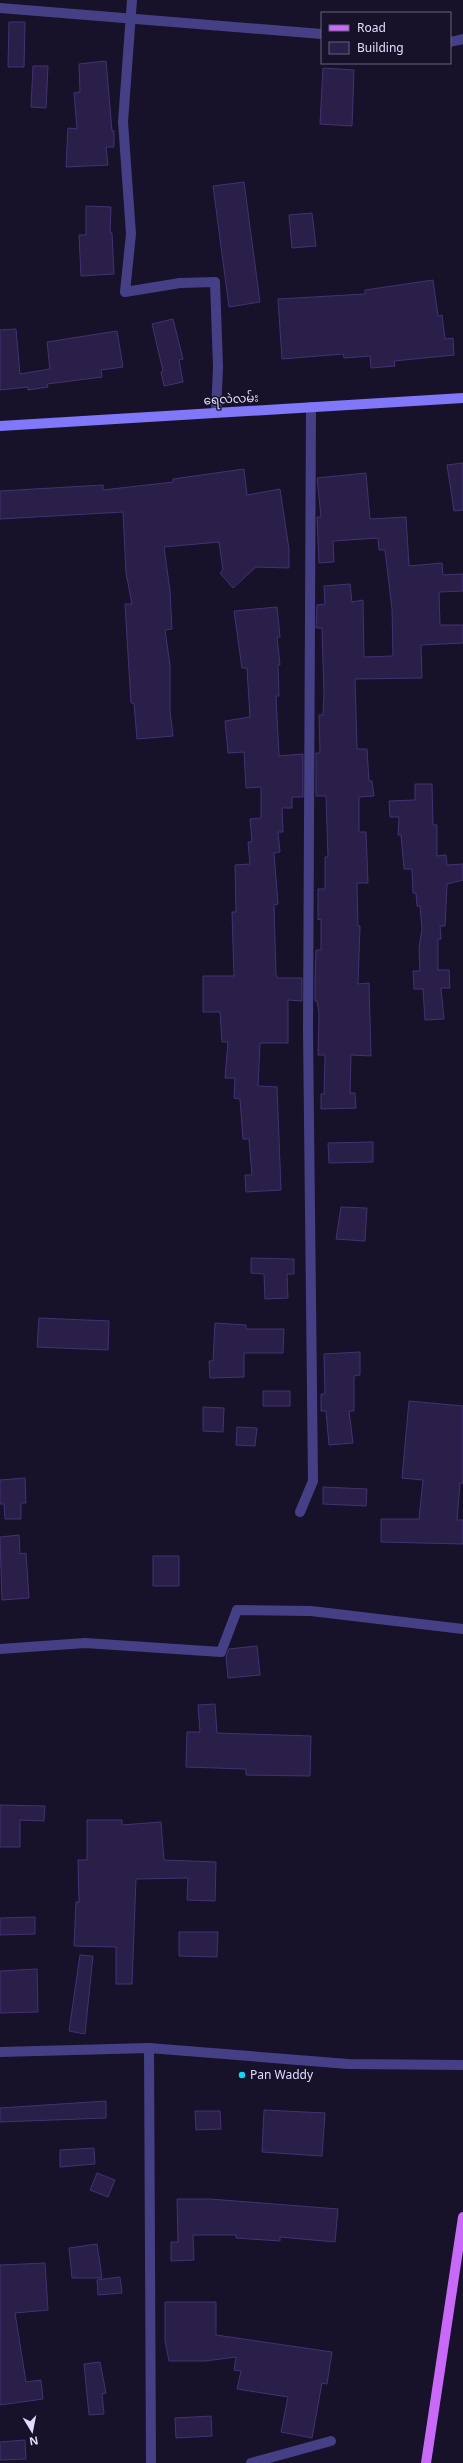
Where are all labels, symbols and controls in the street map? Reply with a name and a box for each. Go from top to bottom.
legend [321,12,451,64]
text: Road [357,19,386,36]
text: Building [357,39,404,56]
street label: ရေလဲလမ်း [203,389,259,410]
place label: Pan Waddy [250,2066,314,2083]
marker: Pan Waddy [237,2070,247,2080]
north arrow [12,2411,52,2451]
text: N [28,2433,40,2450]

